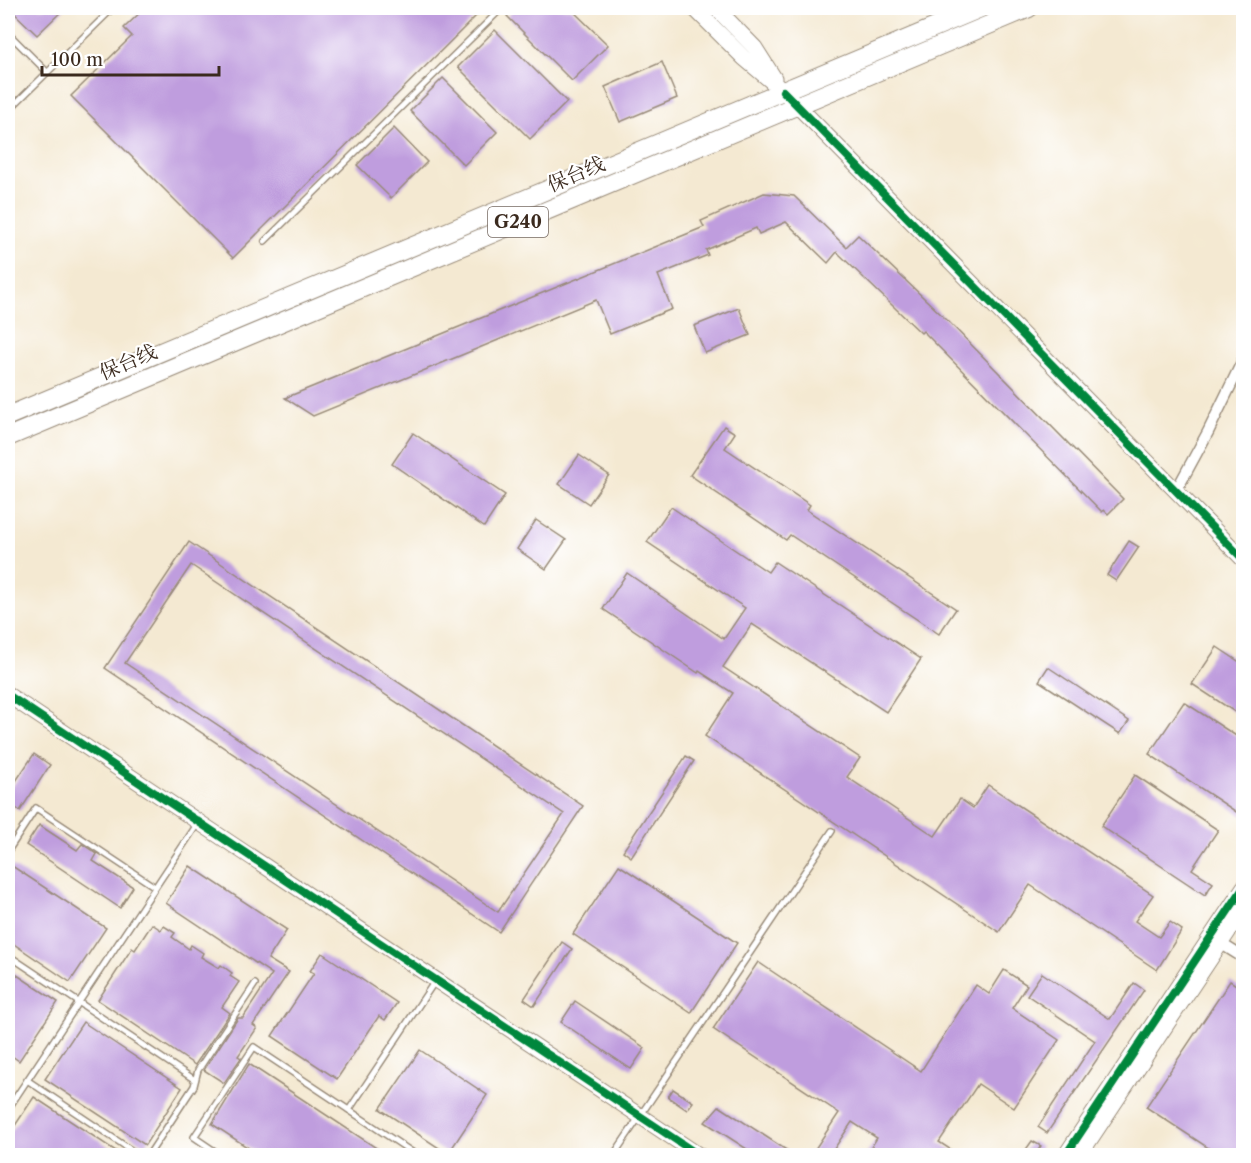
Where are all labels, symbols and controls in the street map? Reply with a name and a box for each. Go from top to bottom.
scale bar [42,39,219,77]
text: 100 m [51,49,103,71]
street label: 保台线 [544,151,608,197]
road number: G240 [488,207,548,237]
street label: 保台线 [96,339,160,385]

